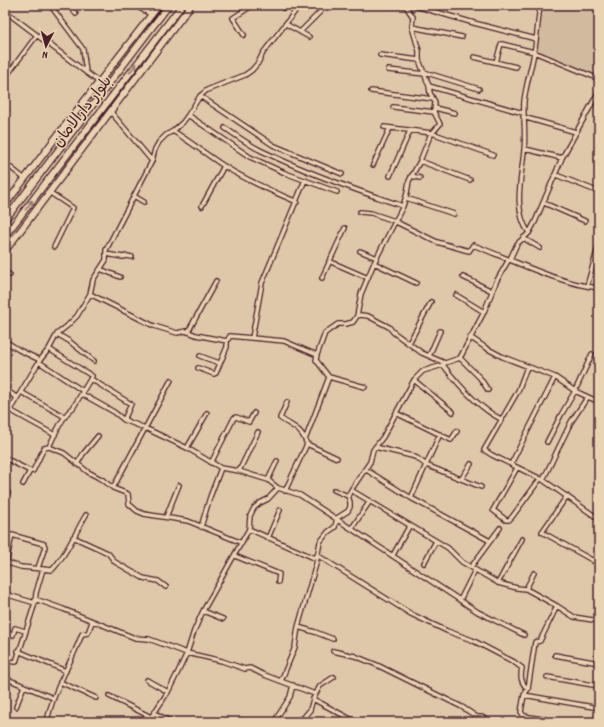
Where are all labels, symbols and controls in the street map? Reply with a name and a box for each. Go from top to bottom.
north arrow [26,26,66,66]
text: N [41,46,49,62]
one-way arrow [129,63,137,74]
street label: بلوار دارالامان [48,71,118,153]
one-way arrow [24,199,33,210]

